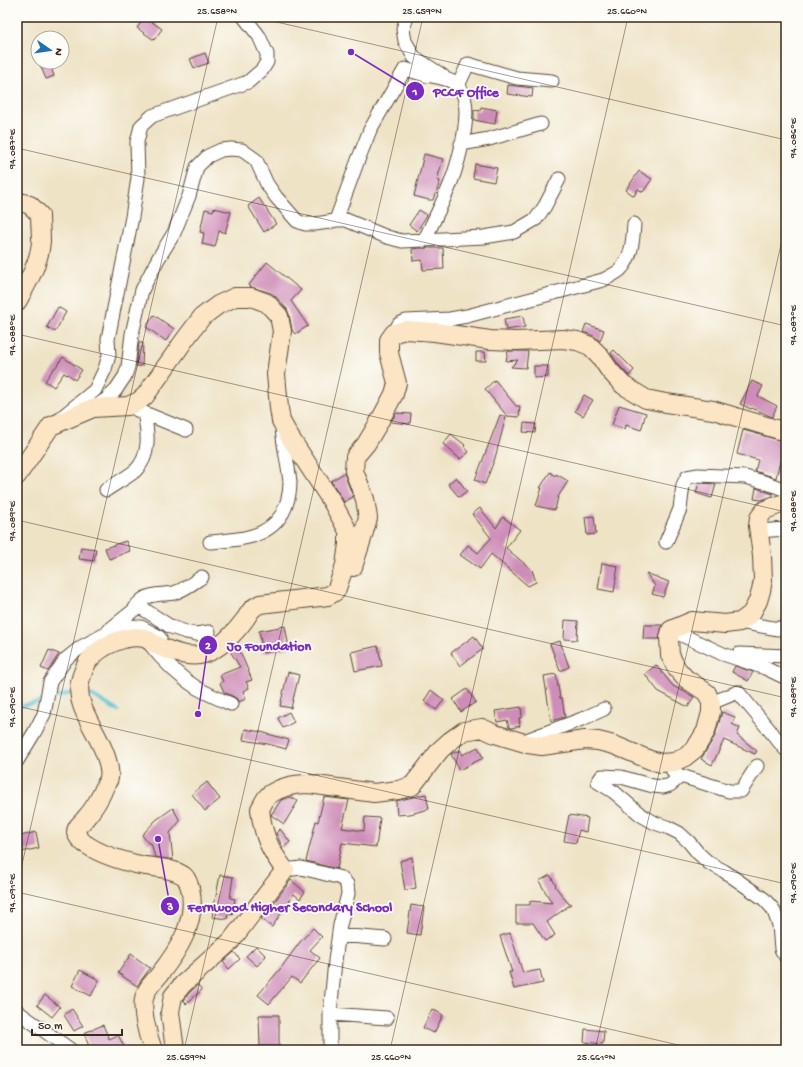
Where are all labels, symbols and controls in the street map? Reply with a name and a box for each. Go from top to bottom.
text: 25.658°N [197,6,238,18]
text: 25.659°N [402,6,442,18]
text: 25.660°N [607,6,648,18]
north arrow [30,30,70,70]
text: N [51,47,64,57]
callout: PCCF Office [405,78,507,104]
text: PCCF Office [432,85,499,102]
text: 1 [412,86,418,100]
text: 94.086°E [788,117,800,159]
text: 94.087°E [7,128,19,170]
text: 94.087°E [788,304,800,346]
text: 94.088°E [7,314,19,356]
text: 94.088°E [788,490,800,532]
text: 94.089°E [7,500,19,542]
callout: Jo Foundation [198,632,319,658]
text: Jo Foundation [226,639,311,656]
text: 2 [205,640,211,654]
text: 94.089°E [788,676,800,718]
text: 94.090°E [7,686,19,728]
text: 94.090°E [788,862,800,904]
text: 94.091°E [7,873,19,913]
callout: Fernwood Higher Secondary School [160,893,401,919]
text: Fernwood Higher Secondary School [187,900,392,917]
text: 3 [166,901,173,915]
scale bar [32,1011,122,1037]
text: 50 m [38,1020,63,1034]
text: 25.659°N [166,1052,206,1064]
text: 25.660°N [371,1052,412,1064]
text: 25.661°N [577,1052,616,1064]

